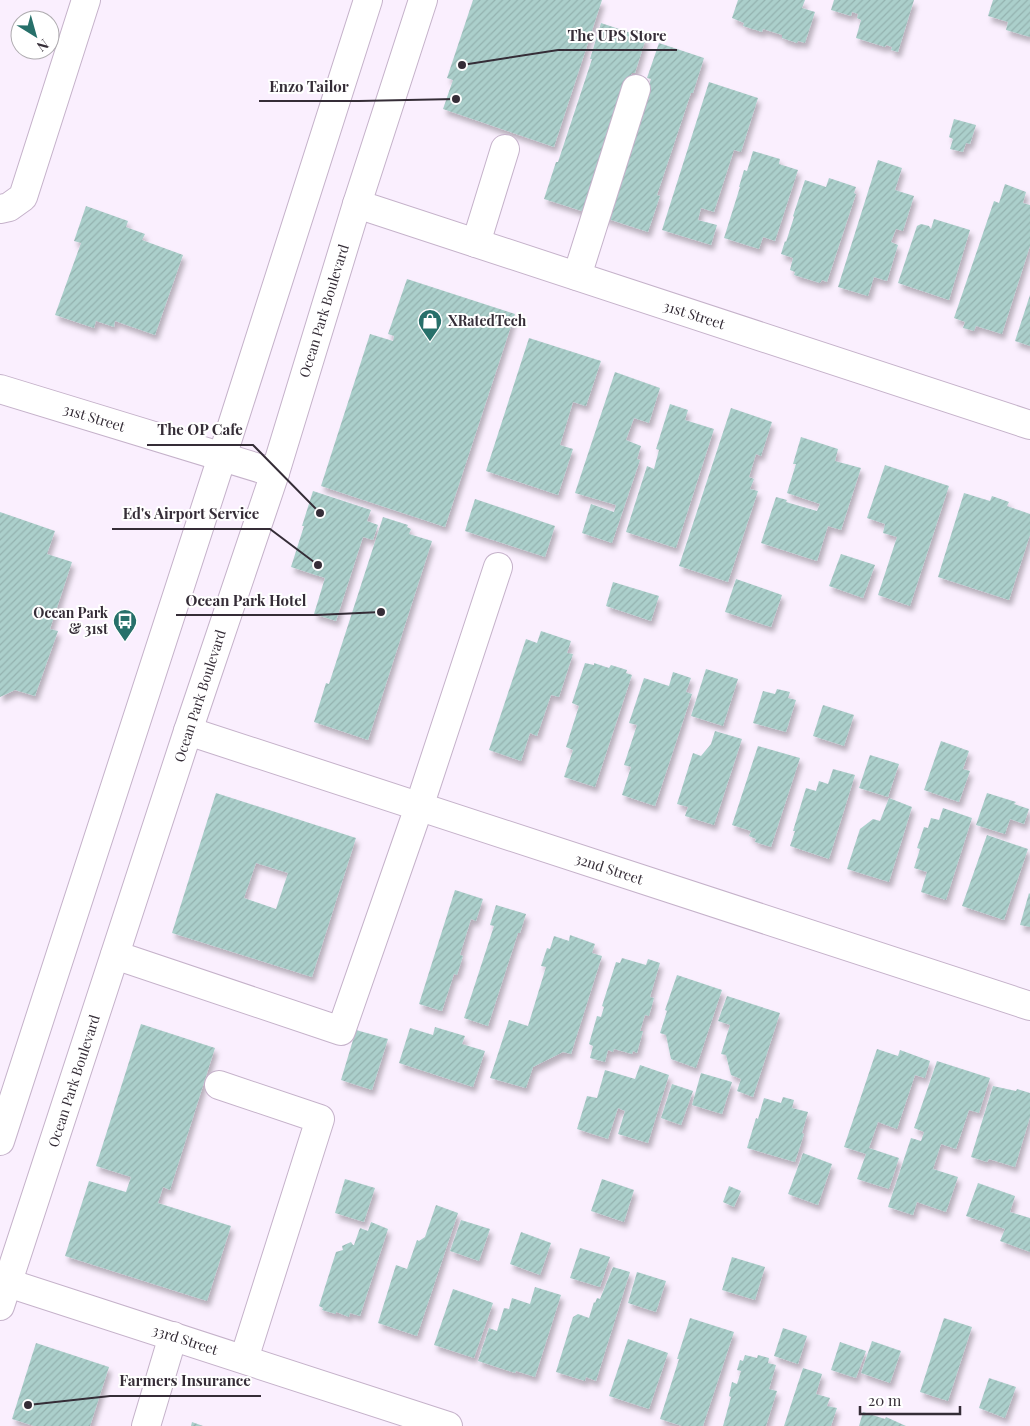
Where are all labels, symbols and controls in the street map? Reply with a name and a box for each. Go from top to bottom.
north arrow [10,10,60,60]
callout: The UPS Store [558,20,677,50]
text: The UPS Store [567,25,667,45]
text: N [33,35,53,56]
callout: Enzo Tailor [259,71,359,101]
text: Enzo Tailor [269,76,349,96]
street label: Ocean Park Boulevard [294,242,353,380]
street label: 31st Street [661,296,728,334]
shop icon: XRatedTech [417,308,443,342]
place label: XRatedTech [448,311,527,330]
street label: 31st Street [61,399,128,436]
callout: The OP Cafe [147,415,253,445]
text: The OP Cafe [157,419,243,439]
callout: Ed's Airport Service [112,499,270,529]
text: Ed's Airport Service [123,503,260,523]
callout: Ocean Park Hotel [176,585,317,615]
text: Ocean Park Hotel [185,590,307,610]
place label: Ocean Park & 31st [33,603,109,638]
bus stop icon: Ocean Park & 31st [112,608,138,642]
street label: Ocean Park Boulevard [169,627,230,765]
street label: 32nd Street [573,849,647,889]
street label: Ocean Park Boulevard [43,1012,104,1150]
street label: 33rd Street [150,1320,221,1359]
callout: Farmers Insurance [110,1366,261,1396]
text: Farmers Insurance [119,1370,251,1390]
scale bar [860,1384,960,1416]
text: 20 m [868,1390,902,1410]

